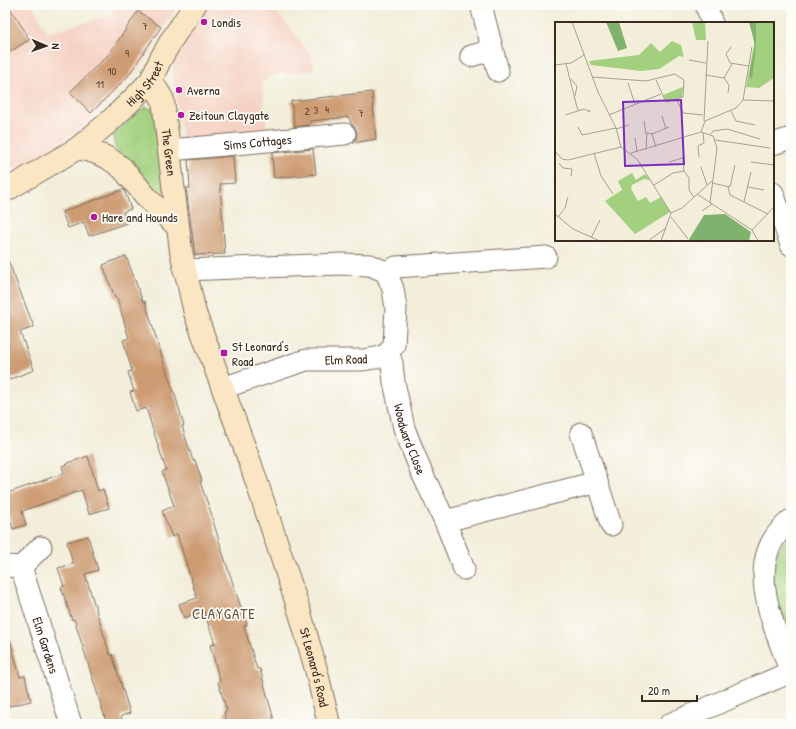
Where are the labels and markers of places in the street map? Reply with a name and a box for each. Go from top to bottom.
place label: Londis [212,13,241,31]
marker: Londis [199,17,209,27]
place label: Averna [187,81,220,99]
marker: Averna [174,85,184,95]
place label: Zeitoun Claygate [189,106,269,124]
marker: Zeitoun Claygate [176,110,186,120]
place label: Hare and Hounds [102,208,178,226]
marker: Hare and Hounds [89,212,99,222]
place label: St Leonard's Road [232,337,289,370]
marker: St Leonard's Road [219,348,229,358]

